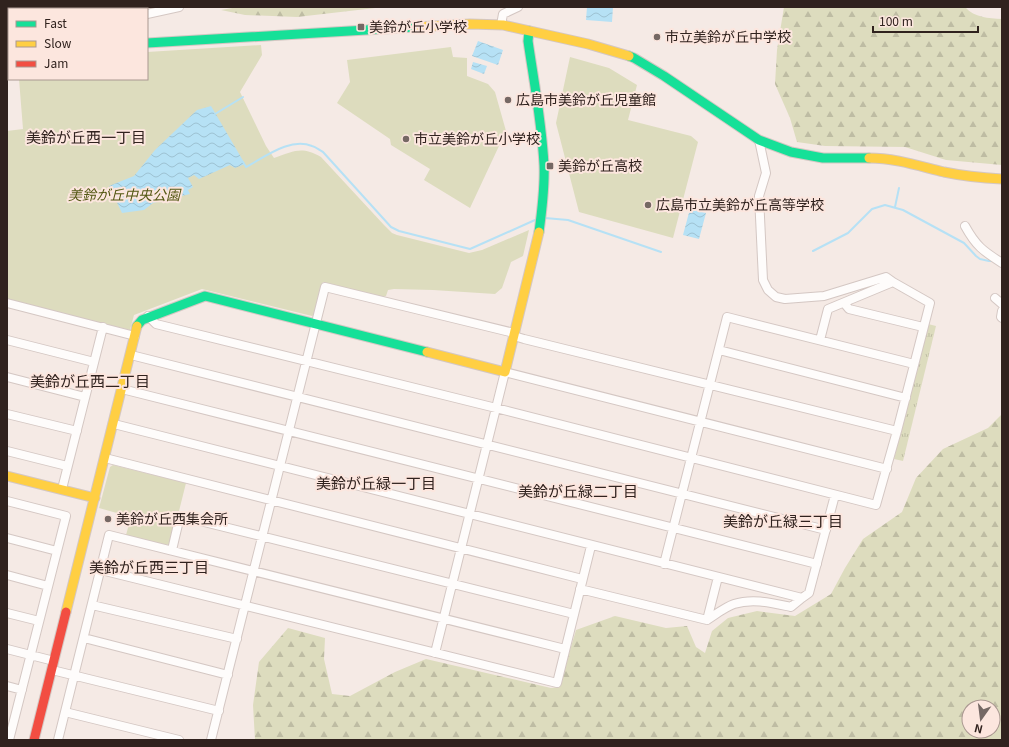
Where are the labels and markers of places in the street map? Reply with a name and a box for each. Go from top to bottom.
place label: 美鈴が丘小学校 [369,16,467,36]
marker: 美鈴が丘小学校 [356,22,366,32]
place label: 市立美鈴が丘中学校 [665,26,791,46]
marker: 市立美鈴が丘中学校 [652,32,662,42]
place label: 広島市美鈴が丘児童館 [516,89,656,109]
marker: 広島市美鈴が丘児童館 [503,95,513,105]
place label: 市立美鈴が丘小学校 [414,128,540,148]
marker: 市立美鈴が丘小学校 [401,134,411,144]
place label: 美鈴が丘高校 [558,155,642,175]
marker: 美鈴が丘高校 [545,161,555,171]
place label: 広島市立美鈴が丘高等学校 [656,194,824,214]
marker: 広島市立美鈴が丘高等学校 [643,200,653,210]
place label: 美鈴が丘西集会所 [116,508,228,528]
marker: 美鈴が丘西集会所 [103,514,113,524]

